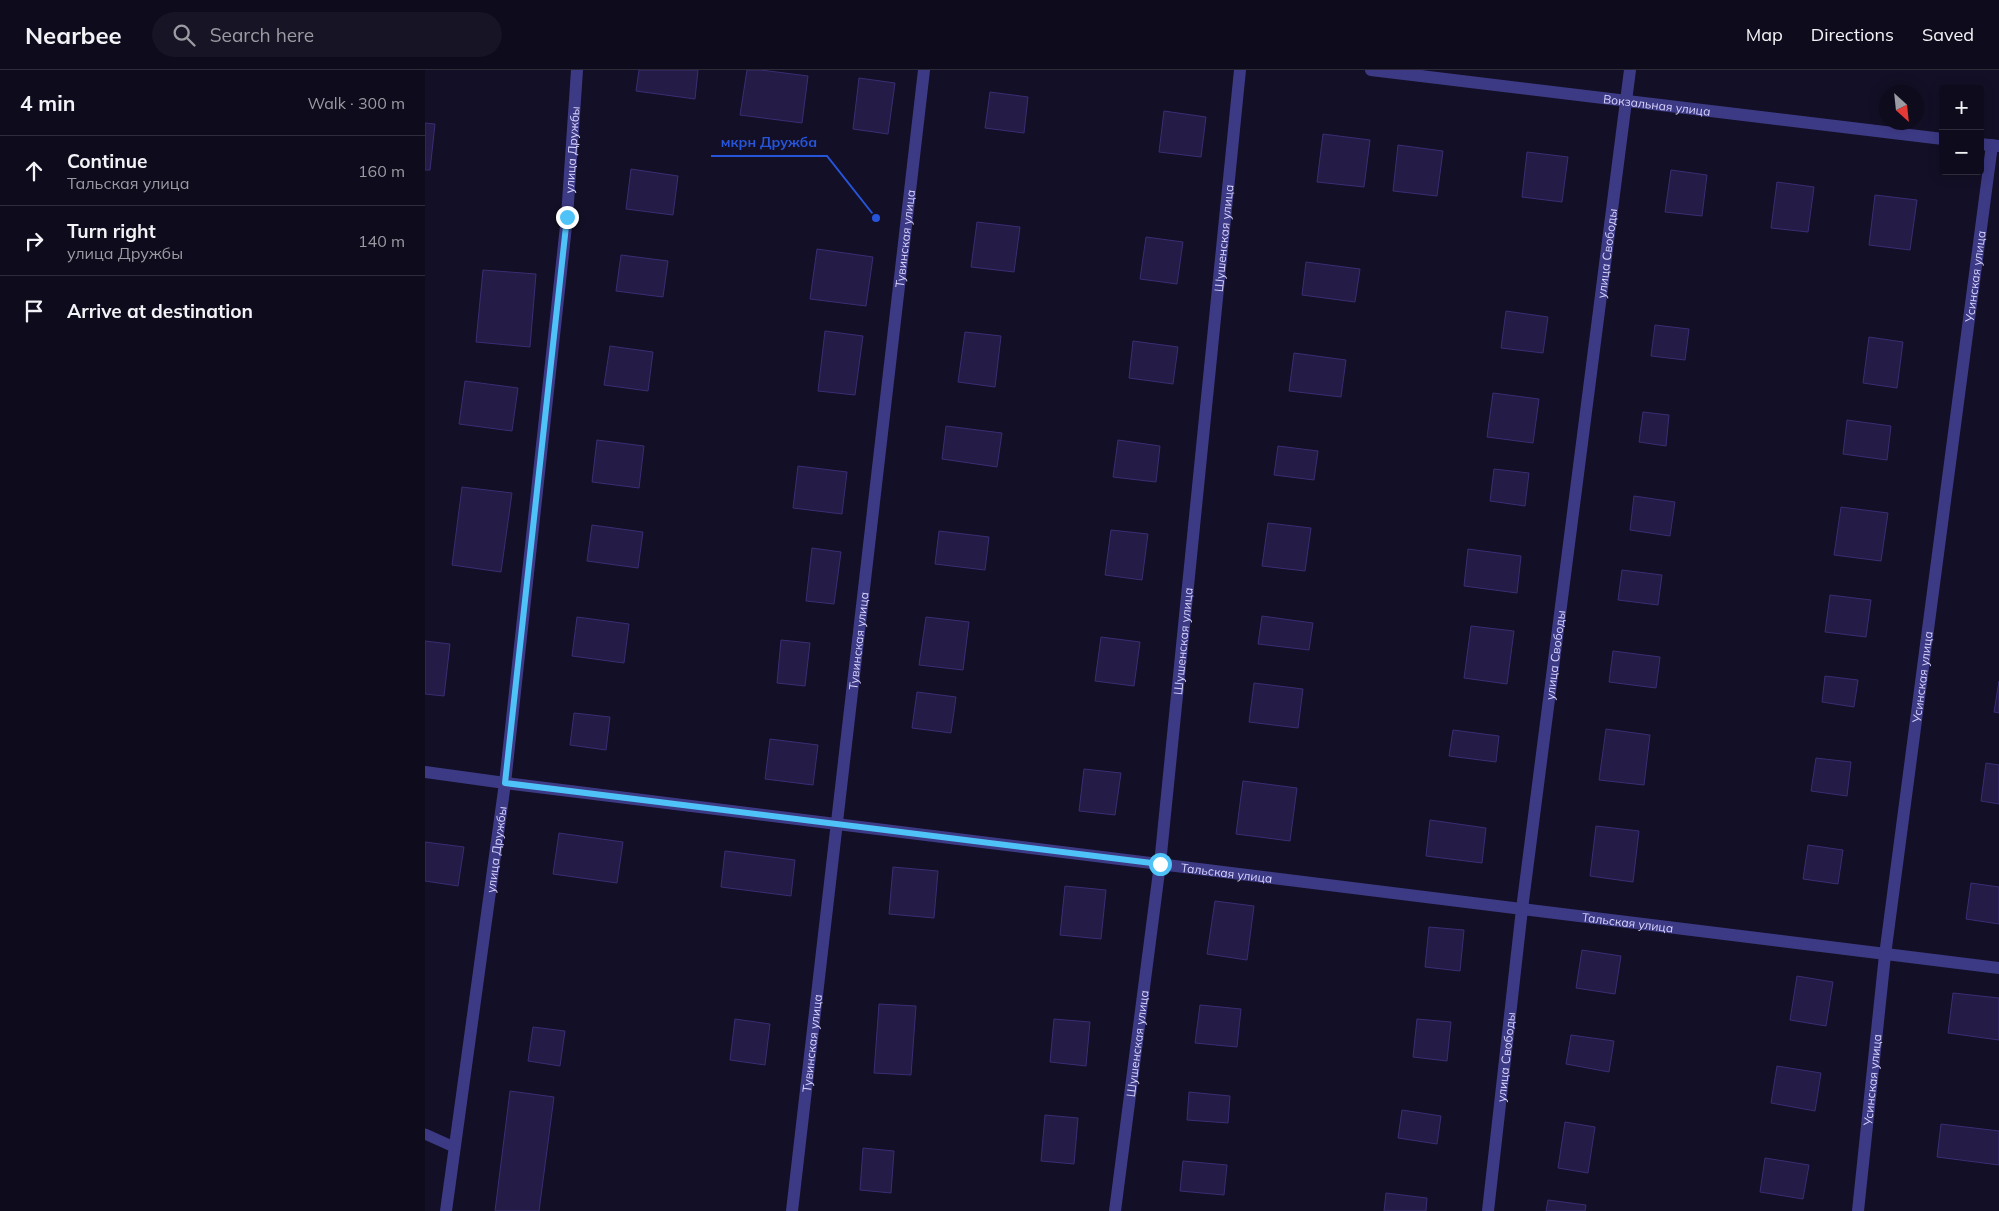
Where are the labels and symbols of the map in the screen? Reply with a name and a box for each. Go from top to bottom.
north arrow [1879,85,1924,130]
street label: Вокзальная улица [1602,91,1711,118]
street label: улица Дружбы [561,106,582,194]
callout: мкрн Дружба [711,127,827,156]
text: мкрн Дружба [721,133,817,151]
street label: Шушенская улица [1210,184,1236,292]
street label: Тувинская улица [891,189,918,288]
route end [556,206,579,229]
street label: улица Свободы [1593,208,1620,299]
street label: Усинская улица [1961,230,1988,324]
street label: Шушенская улица [1170,587,1195,695]
street label: Тувинская улица [845,591,871,691]
street label: улица Свободы [1541,609,1568,701]
street label: Усинская улица [1908,630,1935,725]
street label: улица Дружбы [482,805,509,894]
route start [1149,853,1172,876]
street label: Тальская улица [1180,859,1273,885]
street label: Тальская улица [1581,909,1674,935]
street label: Шушенская улица [1122,989,1151,1098]
street label: Тувинская улица [798,993,825,1093]
street label: улица Свободы [1493,1011,1518,1103]
street label: Усинская улица [1859,1033,1884,1127]

